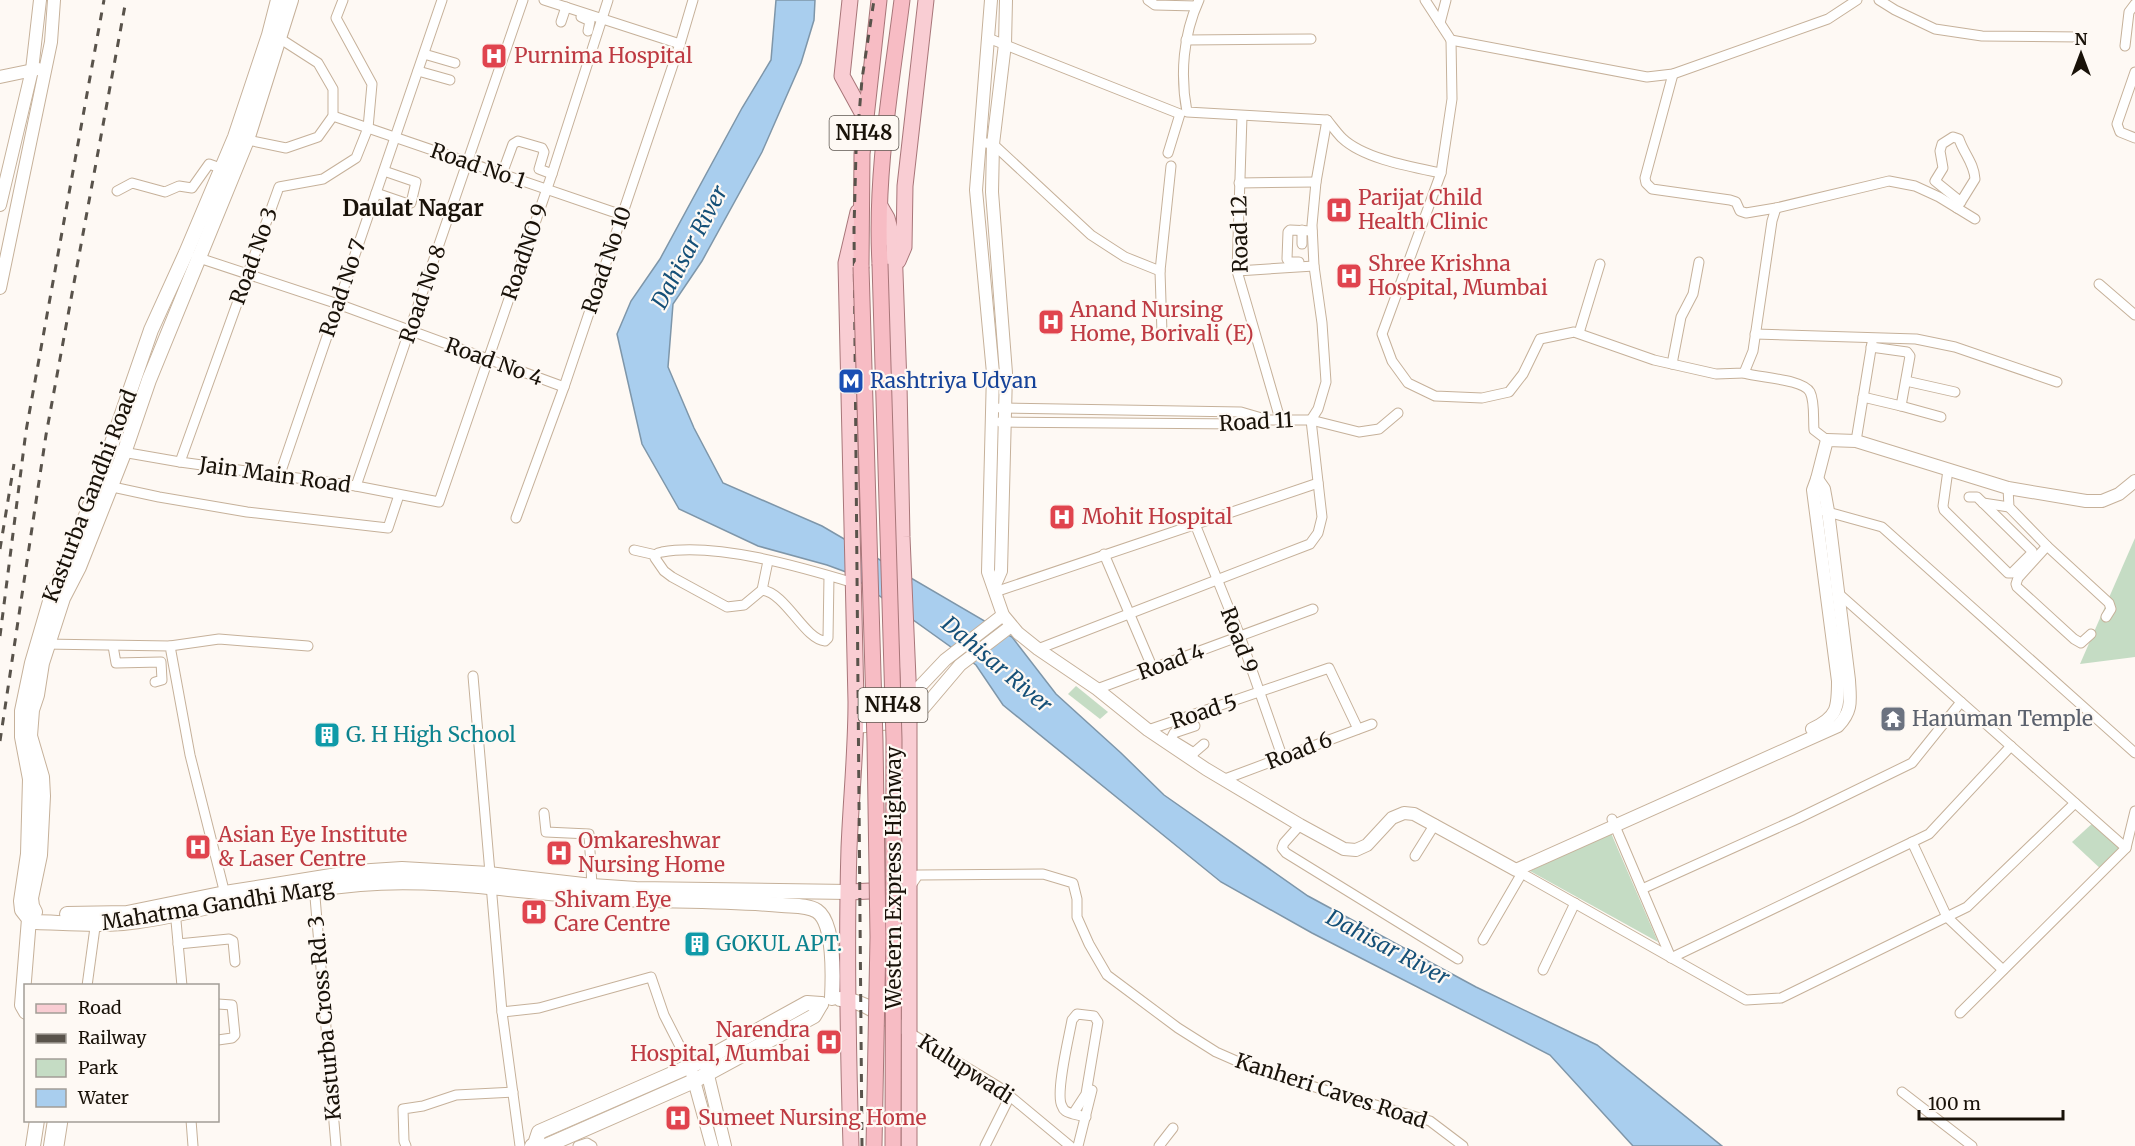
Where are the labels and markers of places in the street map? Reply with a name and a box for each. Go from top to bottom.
hospital icon: Purnima Hospital [479,41,509,71]
place label: Purnima Hospital [514,42,693,69]
place label: Parijat Child Health Clinic [1358,184,1488,235]
hospital icon: Parijat Child Health Clinic [1324,195,1354,225]
place label: Shree Krishna Hospital, Mumbai [1368,250,1548,301]
hospital icon: Shree Krishna Hospital, Mumbai [1334,261,1364,291]
place label: Anand Nursing Home, Borivali (E) [1069,296,1254,347]
hospital icon: Anand Nursing Home, Borivali (E) [1036,307,1066,337]
metro station icon: Rashtriya Udyan [836,366,866,396]
place label: Rashtriya Udyan [870,367,1037,394]
hospital icon: Mohit Hospital [1047,502,1077,532]
place label: Mohit Hospital [1082,503,1233,530]
temple icon: Hanuman Temple [1878,704,1908,734]
place label: Hanuman Temple [1912,705,2093,732]
building icon: G. H High School [312,720,342,750]
place label: G. H High School [346,721,516,748]
place label: Asian Eye Institute & Laser Centre [217,821,407,872]
place label: Omkareshwar Nursing Home [578,827,725,878]
hospital icon: Asian Eye Institute & Laser Centre [183,832,213,862]
hospital icon: Omkareshwar Nursing Home [544,838,574,868]
place label: Shivam Eye Care Centre [554,886,671,937]
hospital icon: Shivam Eye Care Centre [519,897,549,927]
building icon: GOKUL APT. [682,929,712,959]
place label: GOKUL APT. [716,930,842,957]
place label: Narendra Hospital, Mumbai [630,1016,810,1067]
hospital icon: Narendra Hospital, Mumbai [814,1027,844,1057]
hospital icon: Sumeet Nursing Home [663,1103,693,1133]
place label: Sumeet Nursing Home [698,1104,927,1131]

